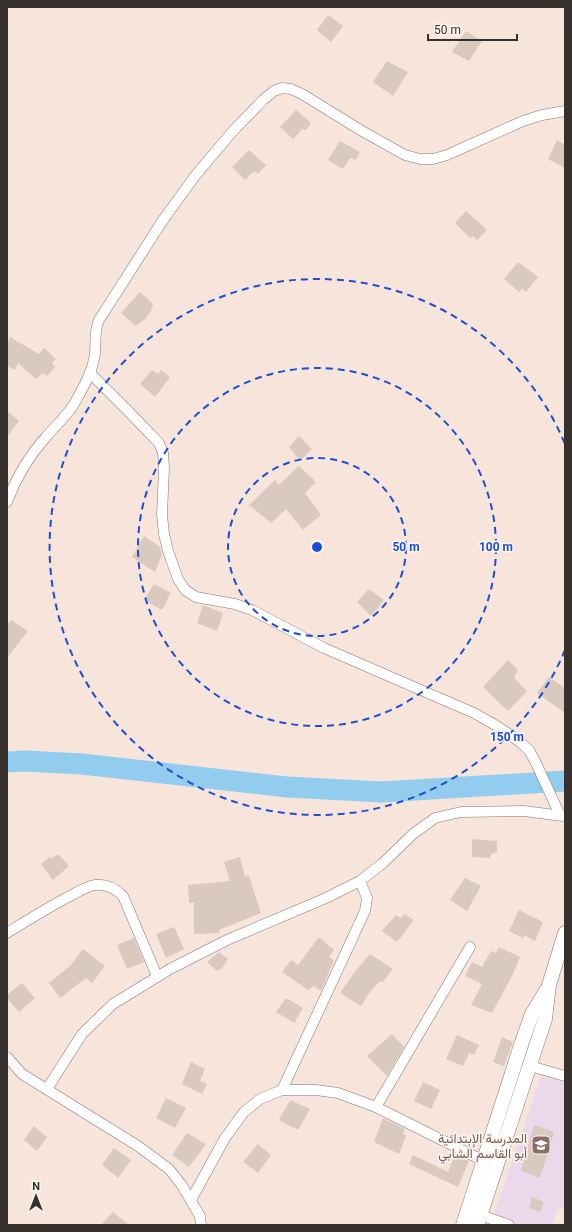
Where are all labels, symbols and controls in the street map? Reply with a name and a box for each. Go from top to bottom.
scale bar [428,16,517,42]
text: 50 m [434,23,461,37]
centre of rings [310,540,324,554]
text: 50 m [392,540,420,554]
text: 100 m [479,540,513,554]
text: 150 m [490,730,524,744]
place label: المدرسة الإبتدائية أبو القاسم الشابي [438,1131,527,1164]
school or university icon: المدرسة الإبتدائية أبو القاسم الشابي [530,1134,552,1156]
north arrow [16,1176,56,1216]
text: N [32,1180,40,1193]

